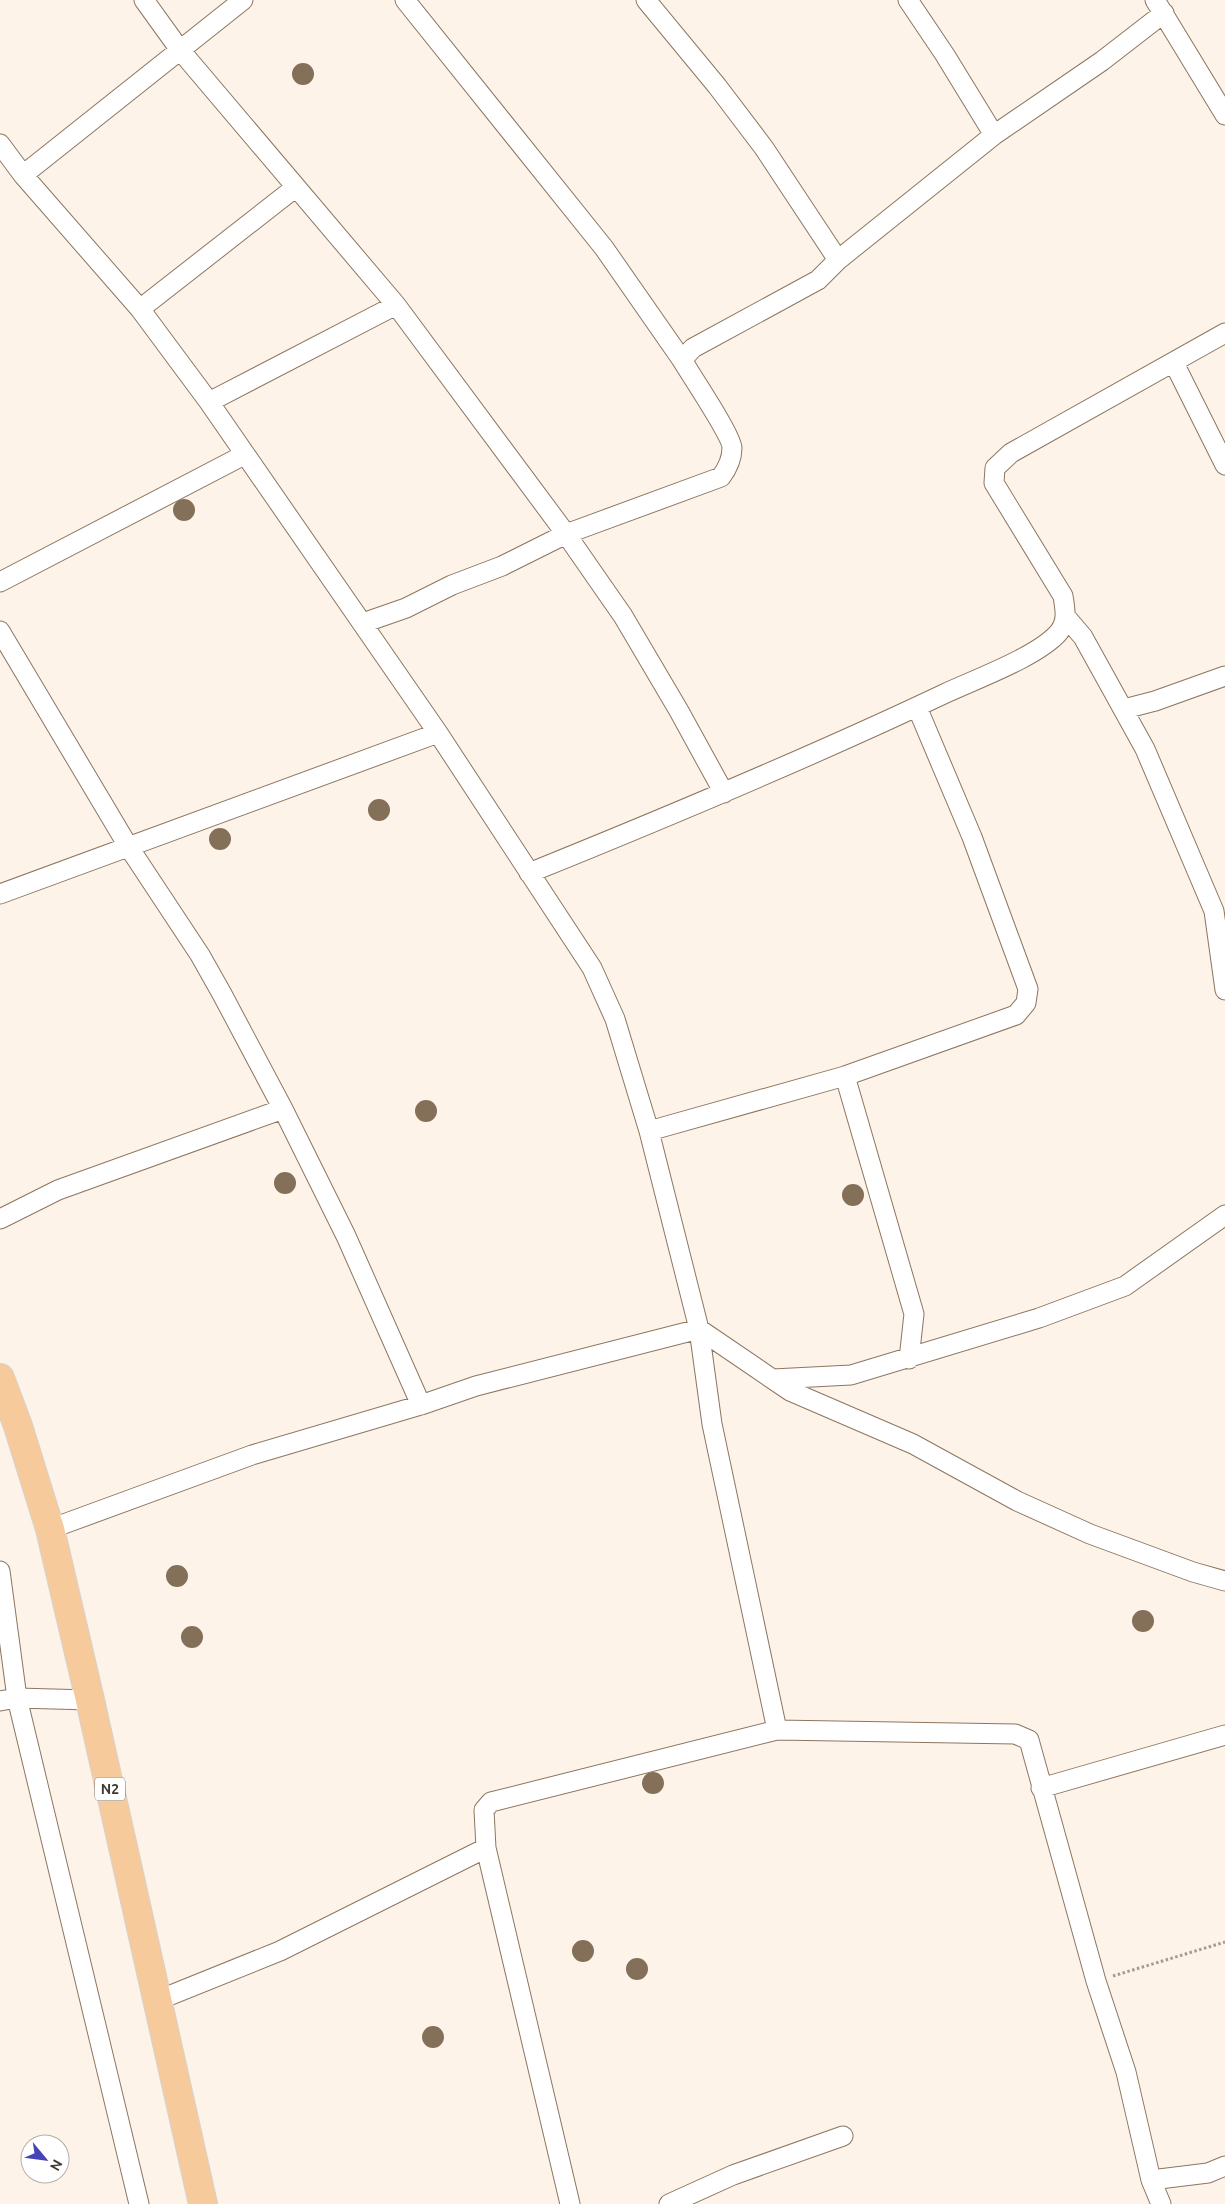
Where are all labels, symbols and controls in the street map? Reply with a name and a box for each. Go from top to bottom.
road number: N2 [95,1778,125,1800]
north arrow [20,2134,70,2184]
text: N [47,2157,66,2174]

